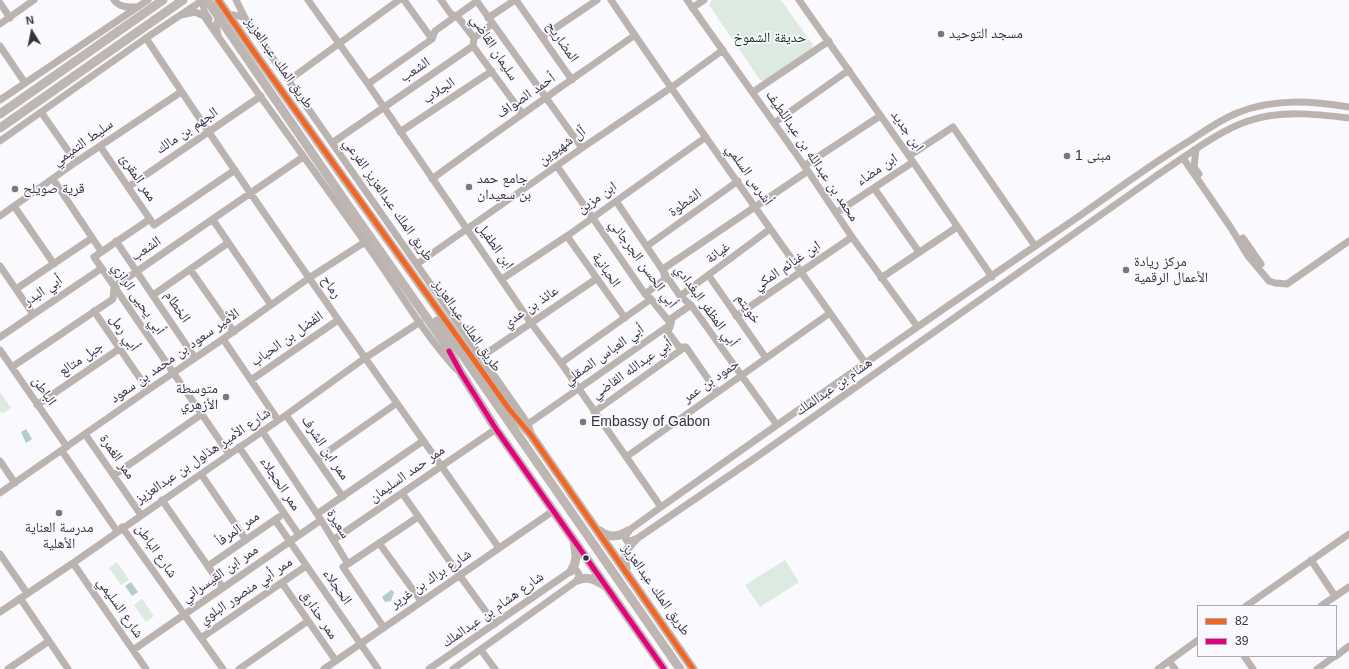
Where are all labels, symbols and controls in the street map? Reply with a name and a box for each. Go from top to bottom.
north arrow [12,12,52,52]
street label: سليمان القاضي [467,12,521,84]
text: N [25,14,35,27]
street label: طريق الملك عبدالعزيز [241,14,317,112]
street label: المضاريح [542,18,582,66]
place label: مسجد التوحيد [949,26,1023,42]
marker: مسجد التوحيد [936,29,946,39]
park label: حديقة الشموخ [734,30,806,46]
street label: الشعب [397,54,433,86]
street label: أحمد الصواف [494,70,558,122]
street label: الجلاب [420,74,458,108]
street label: محمد بن عبدالله بن عبداللطيف [762,87,862,225]
street label: الجهم بن مالك [153,104,221,158]
street label: ابن جديد [887,107,927,155]
street label: سليط التميمي [50,116,116,170]
street label: آل شهيوين [535,123,589,169]
street label: طريق الملك عبدالعزيز الفرعي [339,135,437,265]
street label: أشرس السلمي [722,141,776,209]
place label: مبنى 1 [1075,148,1111,164]
street label: ابن مضاء [853,150,901,190]
street label: ممر المقرئ [116,151,160,205]
marker: مبنى 1 [1062,151,1072,161]
place label: جامع حمد بن سعيدان [477,171,531,204]
street label: ابن مزين [574,178,620,218]
place label: قرية صويلح [23,181,85,197]
marker: جامع حمد بن سعيدان [464,182,474,192]
marker: قرية صويلح [10,184,20,194]
street label: الشطوة [665,185,705,221]
street label: أبي الحسن الجرجاني [605,217,681,311]
street label: ابن الطفيل [473,219,517,273]
street label: الشعب [128,233,164,265]
street label: ابن غنائم المكي [750,237,824,295]
street label: غيانة [703,239,733,267]
street label: الحبانية [588,249,624,291]
place label: مركز ريادة الأعمال الرقمية [1134,254,1208,286]
street label: أبي يحيى الرازي [108,260,168,338]
street label: أبي المظفر البغدادي [671,262,741,350]
marker: مركز ريادة الأعمال الرقمية [1121,265,1131,275]
street label: أبي البدر [20,272,66,310]
street label: رماح [317,272,345,302]
street label: طريق الملك عبدالعزيز [429,277,505,375]
street label: عائذ بن عدي [500,282,562,332]
street label: الخطام [160,288,194,326]
street label: خويتم [732,291,764,327]
street label: الأمير سعود بن محمد بن سعود [107,305,243,407]
street label: الفضل بن الحباب [247,308,327,370]
street label: أبي رمل [106,311,142,355]
street label: أبي العباس الصقلي [561,321,647,389]
street label: أبي عبدالله القاضي [589,335,675,403]
street label: جبل متالع [56,338,106,380]
street label: هشام بن عبدالملك [792,354,876,420]
street label: حمود بن عمر [679,355,743,407]
street label: الباطن [28,373,60,409]
place label: متوسطة الأزهري [176,381,218,414]
marker: متوسطة الأزهري [221,392,231,402]
street label: شارع الأمير هذلول بن عبدالعزيز [132,404,274,508]
street label: ممر ابن الشرف [297,413,353,483]
place label: Embassy of Gabon [591,414,710,430]
marker: Embassy of Gabon [578,417,588,427]
street label: ممر الغمرة [96,431,138,483]
street label: ممر حمد السليمان [366,442,448,506]
street label: ممر الحجلاء [256,454,304,514]
street label: سعيرة [323,506,353,542]
marker: مدرسة العناية الأهلية [54,508,64,518]
street label: ممر المرفأ [213,508,263,550]
place label: مدرسة العناية الأهلية [25,520,93,552]
street label: شارع الباطن [131,521,181,581]
street label: ممر ابن القيسراني [179,541,261,607]
street label: طريق الملك عبدالعزيز [618,541,694,639]
street label: شارع براك بن غرير [387,546,475,612]
unlabelled marker [581,553,591,563]
street label: ممر أبي منصور البلوي [196,554,296,628]
street label: الحجلاء [319,566,355,608]
street label: شارع هشام بن عبدالملك [439,568,547,652]
street label: شارع السليمي [93,575,147,641]
street label: ممر حذارق [297,587,341,643]
legend [1197,605,1337,657]
text: 82 [1235,614,1248,628]
text: 39 [1235,634,1248,648]

